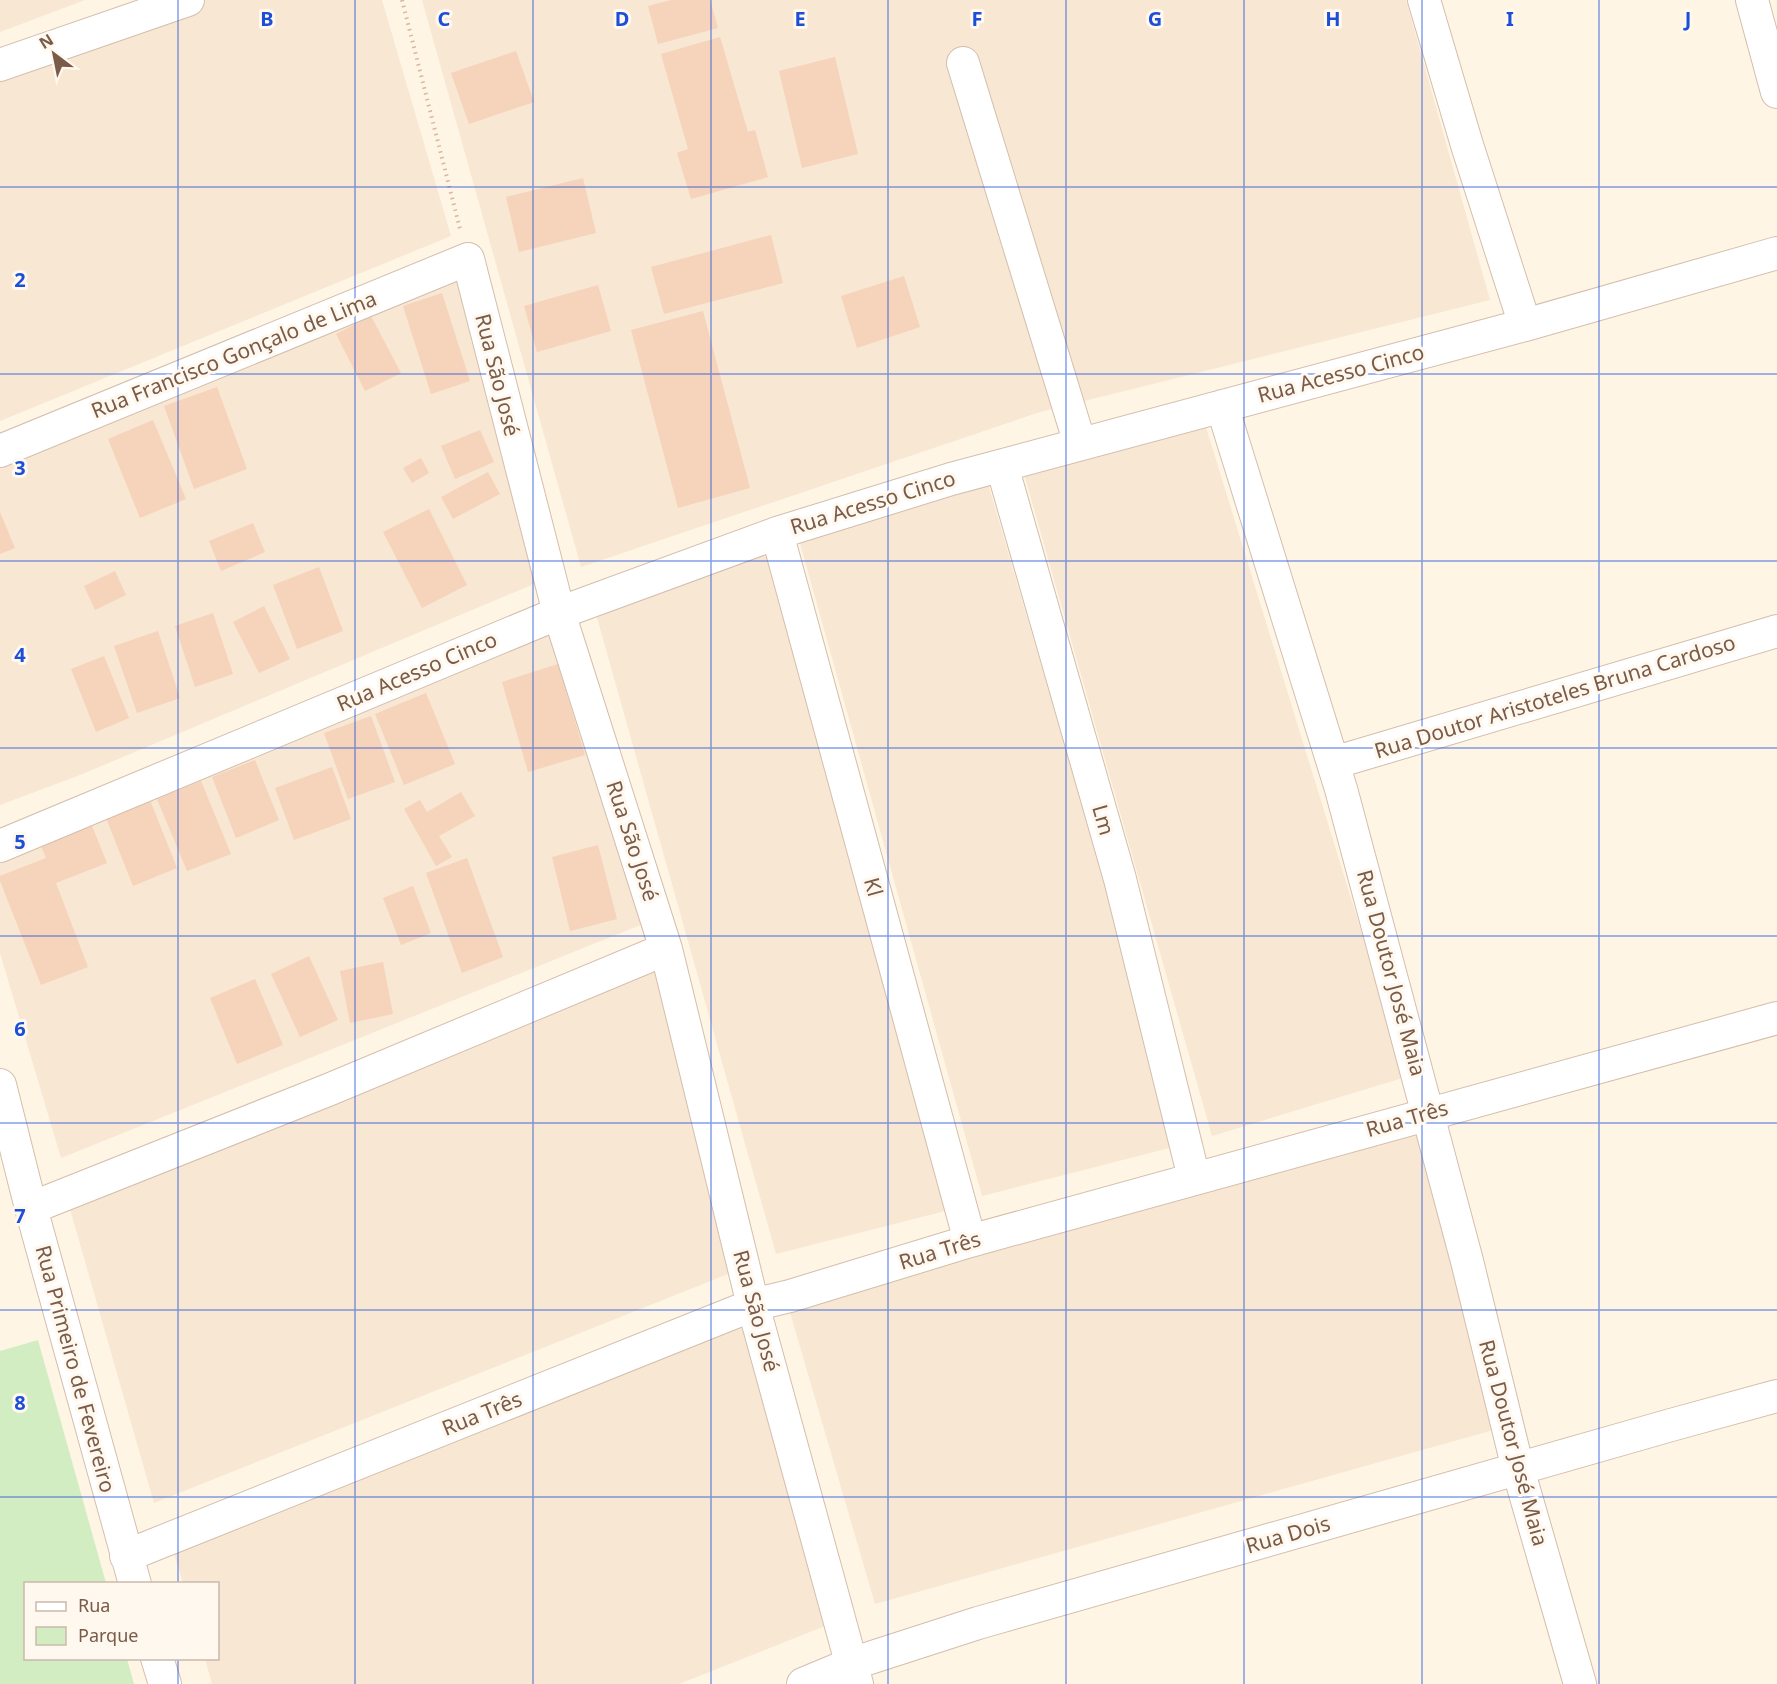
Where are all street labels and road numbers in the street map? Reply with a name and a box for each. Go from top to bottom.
street label: Rua Francisco Gonçalo de Lima [87,284,380,424]
street label: Rua São José [469,311,527,439]
street label: Rua Acesso Cinco [1254,337,1427,409]
street label: Rua Acesso Cinco [787,464,959,540]
street label: Rua Acesso Cinco [332,625,501,717]
street label: Rua Doutor Aristoteles Bruna Cardoso [1371,628,1739,764]
street label: Rua São José [600,777,666,905]
street label: Lm [1086,801,1122,838]
street label: Rua Doutor José Maia [1351,866,1433,1079]
street label: Kl [858,874,890,899]
street label: Rua Três [1362,1093,1451,1143]
street label: Rua Três [895,1224,984,1276]
street label: Rua Primeiro de Fevereiro [29,1242,122,1495]
street label: Rua São José [727,1247,787,1375]
street label: Rua Doutor José Maia [1473,1336,1555,1549]
street label: Rua Três [437,1384,526,1442]
street label: Rua Dois [1242,1509,1333,1559]

